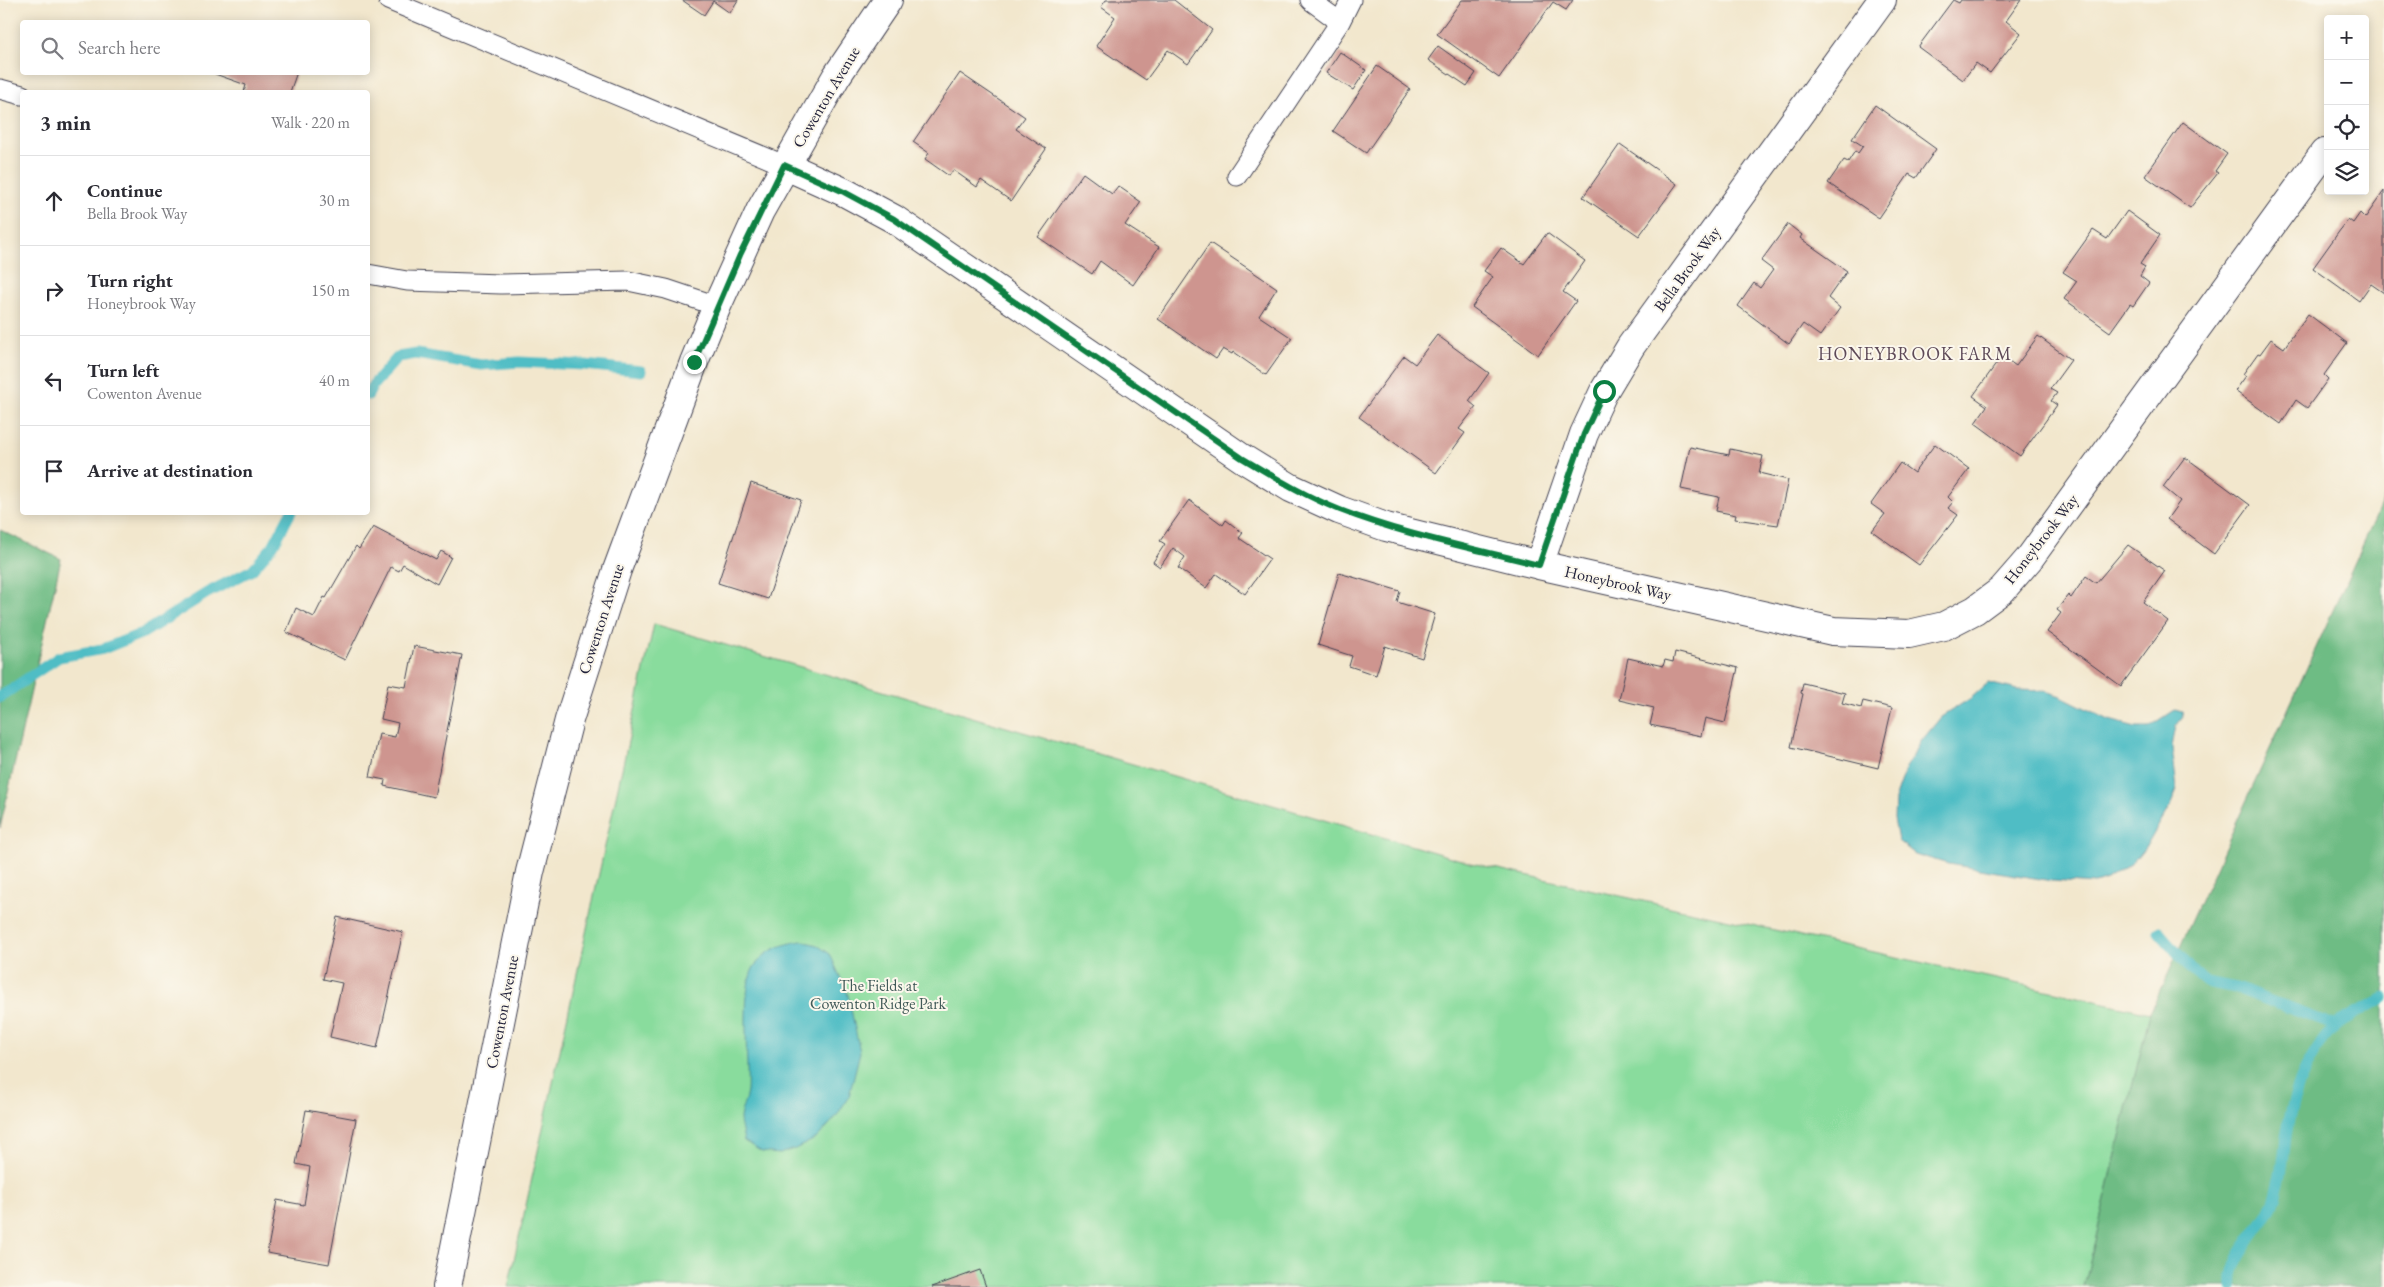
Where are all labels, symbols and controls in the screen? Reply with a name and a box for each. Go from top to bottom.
map controls [2324,15,2369,195]
button: + [2324,15,2369,60]
search box [20,20,370,75]
icon: search [38,34,66,62]
text: Search here [78,35,160,60]
street label: Cowenton Avenue [787,42,865,152]
button: − [2324,60,2369,105]
button: locate [2324,105,2369,150]
text: 3 min [40,109,91,136]
text: Walk · 220 m [271,112,350,133]
button: layers [2324,150,2369,195]
text: Continue [87,178,162,203]
icon: ahead [40,187,68,215]
text: 30 m [319,190,350,211]
text: Bella Brook Way [87,203,187,224]
street label: Bella Brook Way [1649,221,1726,316]
text: Turn right [87,268,173,293]
icon: right [40,277,68,305]
text: 150 m [311,280,350,301]
text: Honeybrook Way [87,293,196,314]
district label: HONEYBROOK FARM [1818,342,2012,365]
route end [683,351,706,374]
text: Turn left [87,358,159,383]
icon: left [40,367,68,395]
text: 40 m [319,370,350,391]
route start [1593,380,1616,403]
text: Cowenton Avenue [87,383,202,404]
icon: arrive [40,457,68,485]
text: Arrive at destination [87,458,253,483]
street label: Honeybrook Way [1999,489,2083,588]
street label: Cowenton Avenue [573,561,629,677]
street label: Honeybrook Way [1563,561,1674,606]
street label: Cowenton Avenue [481,954,523,1070]
park label: The Fields at Cowenton Ridge Park [810,975,946,1014]

